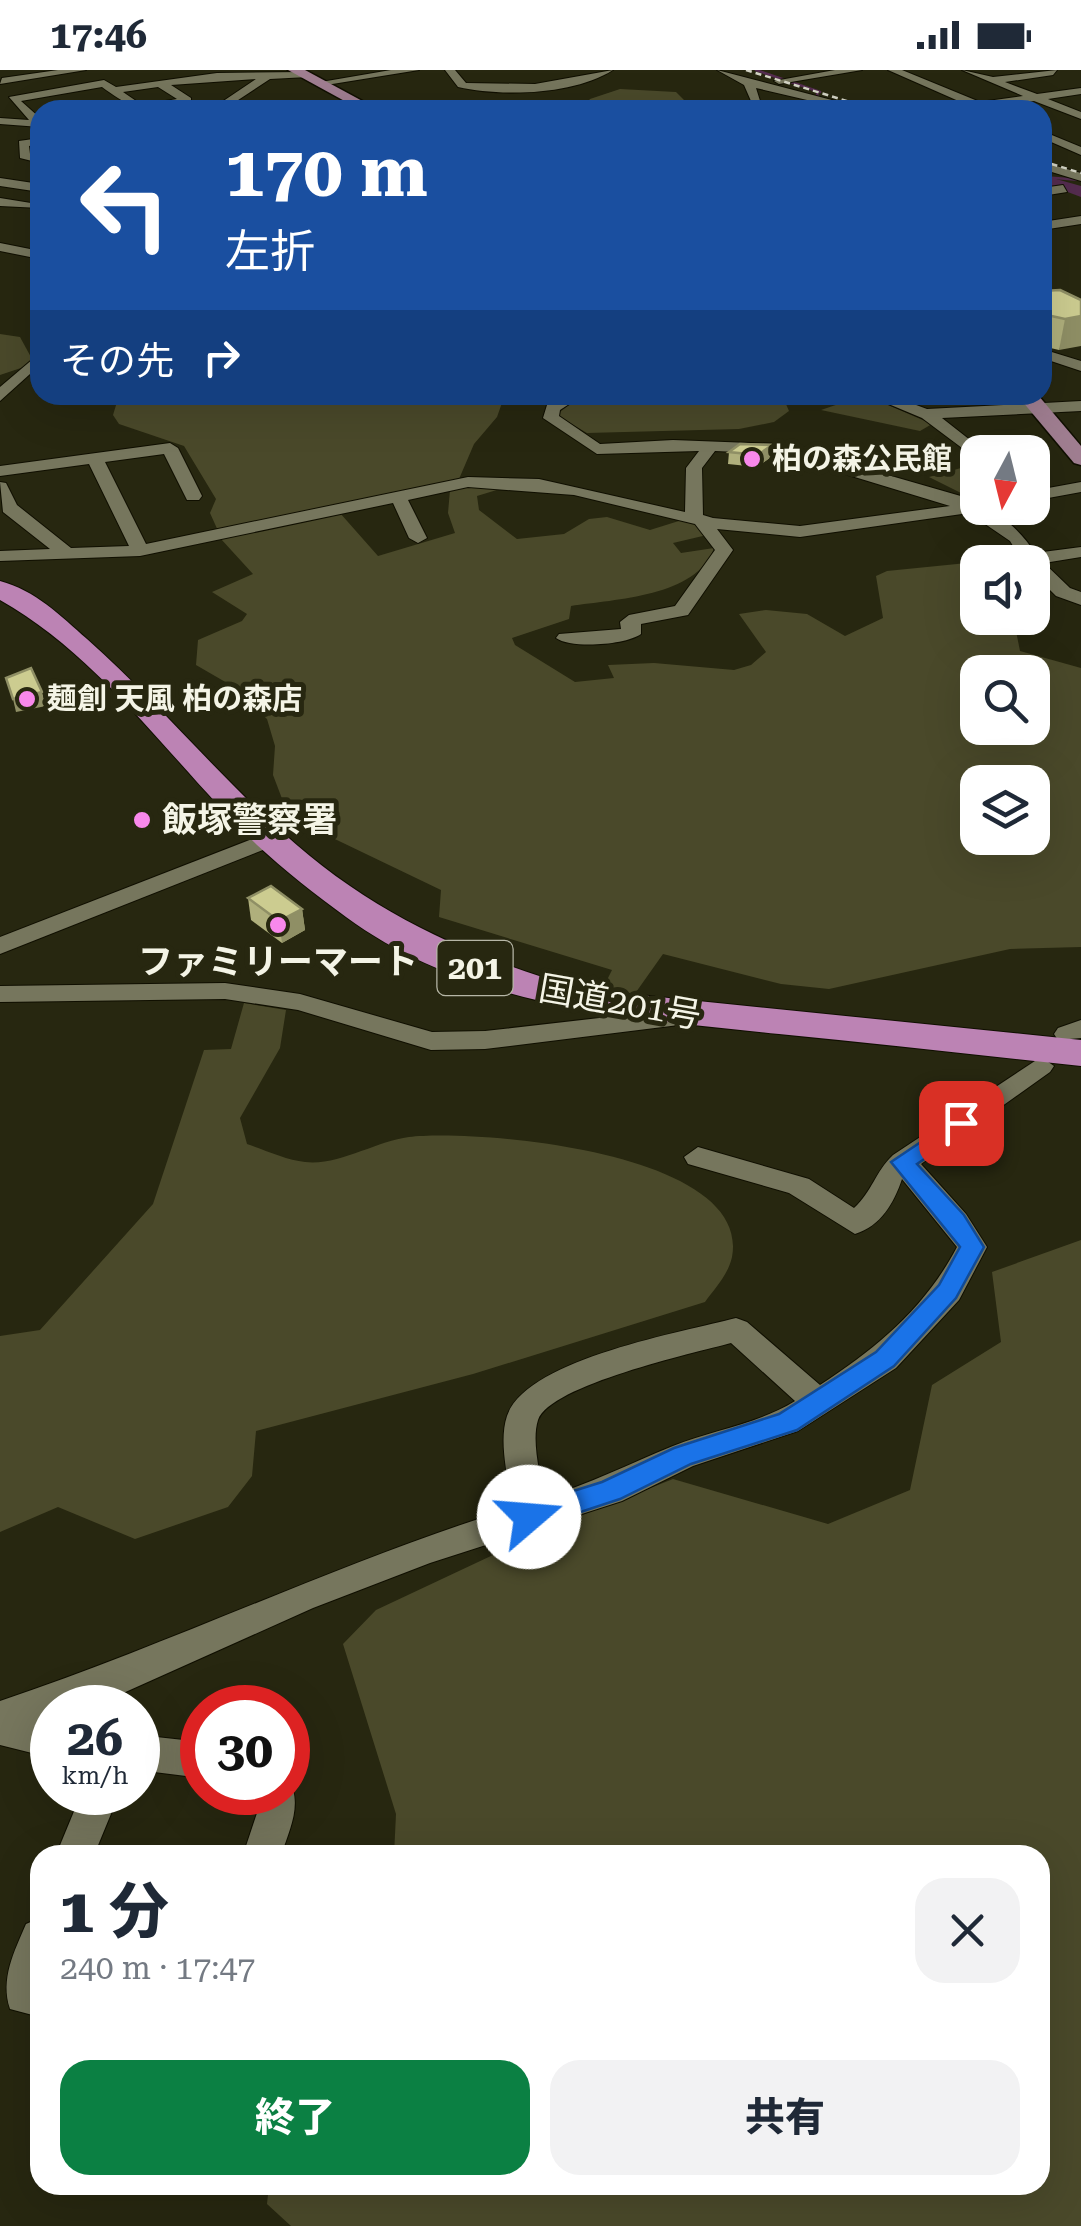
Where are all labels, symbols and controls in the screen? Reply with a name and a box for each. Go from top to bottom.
text: 17:46 [50,13,147,57]
text: 170 m [225,131,428,213]
icon: left [60,140,190,270]
text: 左折 [225,225,315,278]
icon: right [194,330,249,385]
text: その先 [60,339,174,383]
north arrow [960,435,1050,525]
map controls [960,435,1050,855]
place label: 柏の森公民館 [772,441,952,476]
marker: 柏の森公民館 [741,448,763,470]
button: sound [960,545,1050,635]
button: search [960,655,1050,745]
place label: 麺創 天風 柏の森店 [47,681,302,716]
marker: 麺創 天風 柏の森店 [16,688,38,710]
button: layers [960,765,1050,855]
place label: 飯塚警察署 [162,800,337,841]
marker: 飯塚警察署 [131,809,153,831]
marker: ファミリーマート [267,914,289,936]
road number: 201 [438,941,512,995]
place label: ファミリーマート [138,942,418,983]
street label: 国道201号 [536,968,704,1037]
pin [919,1081,1004,1166]
icon: arrive [934,1096,989,1151]
position arrow [477,1465,581,1569]
speed limit sign: 30 [180,1685,310,1815]
text: 26 [67,1709,123,1767]
text: km/h [62,1761,128,1790]
text: 1 分 [60,1876,169,1947]
button: close [915,1878,1020,1983]
text: 240 m · 17:47 [60,1949,255,1987]
button: 終了 [60,2060,530,2175]
button: 共有 [550,2060,1020,2175]

